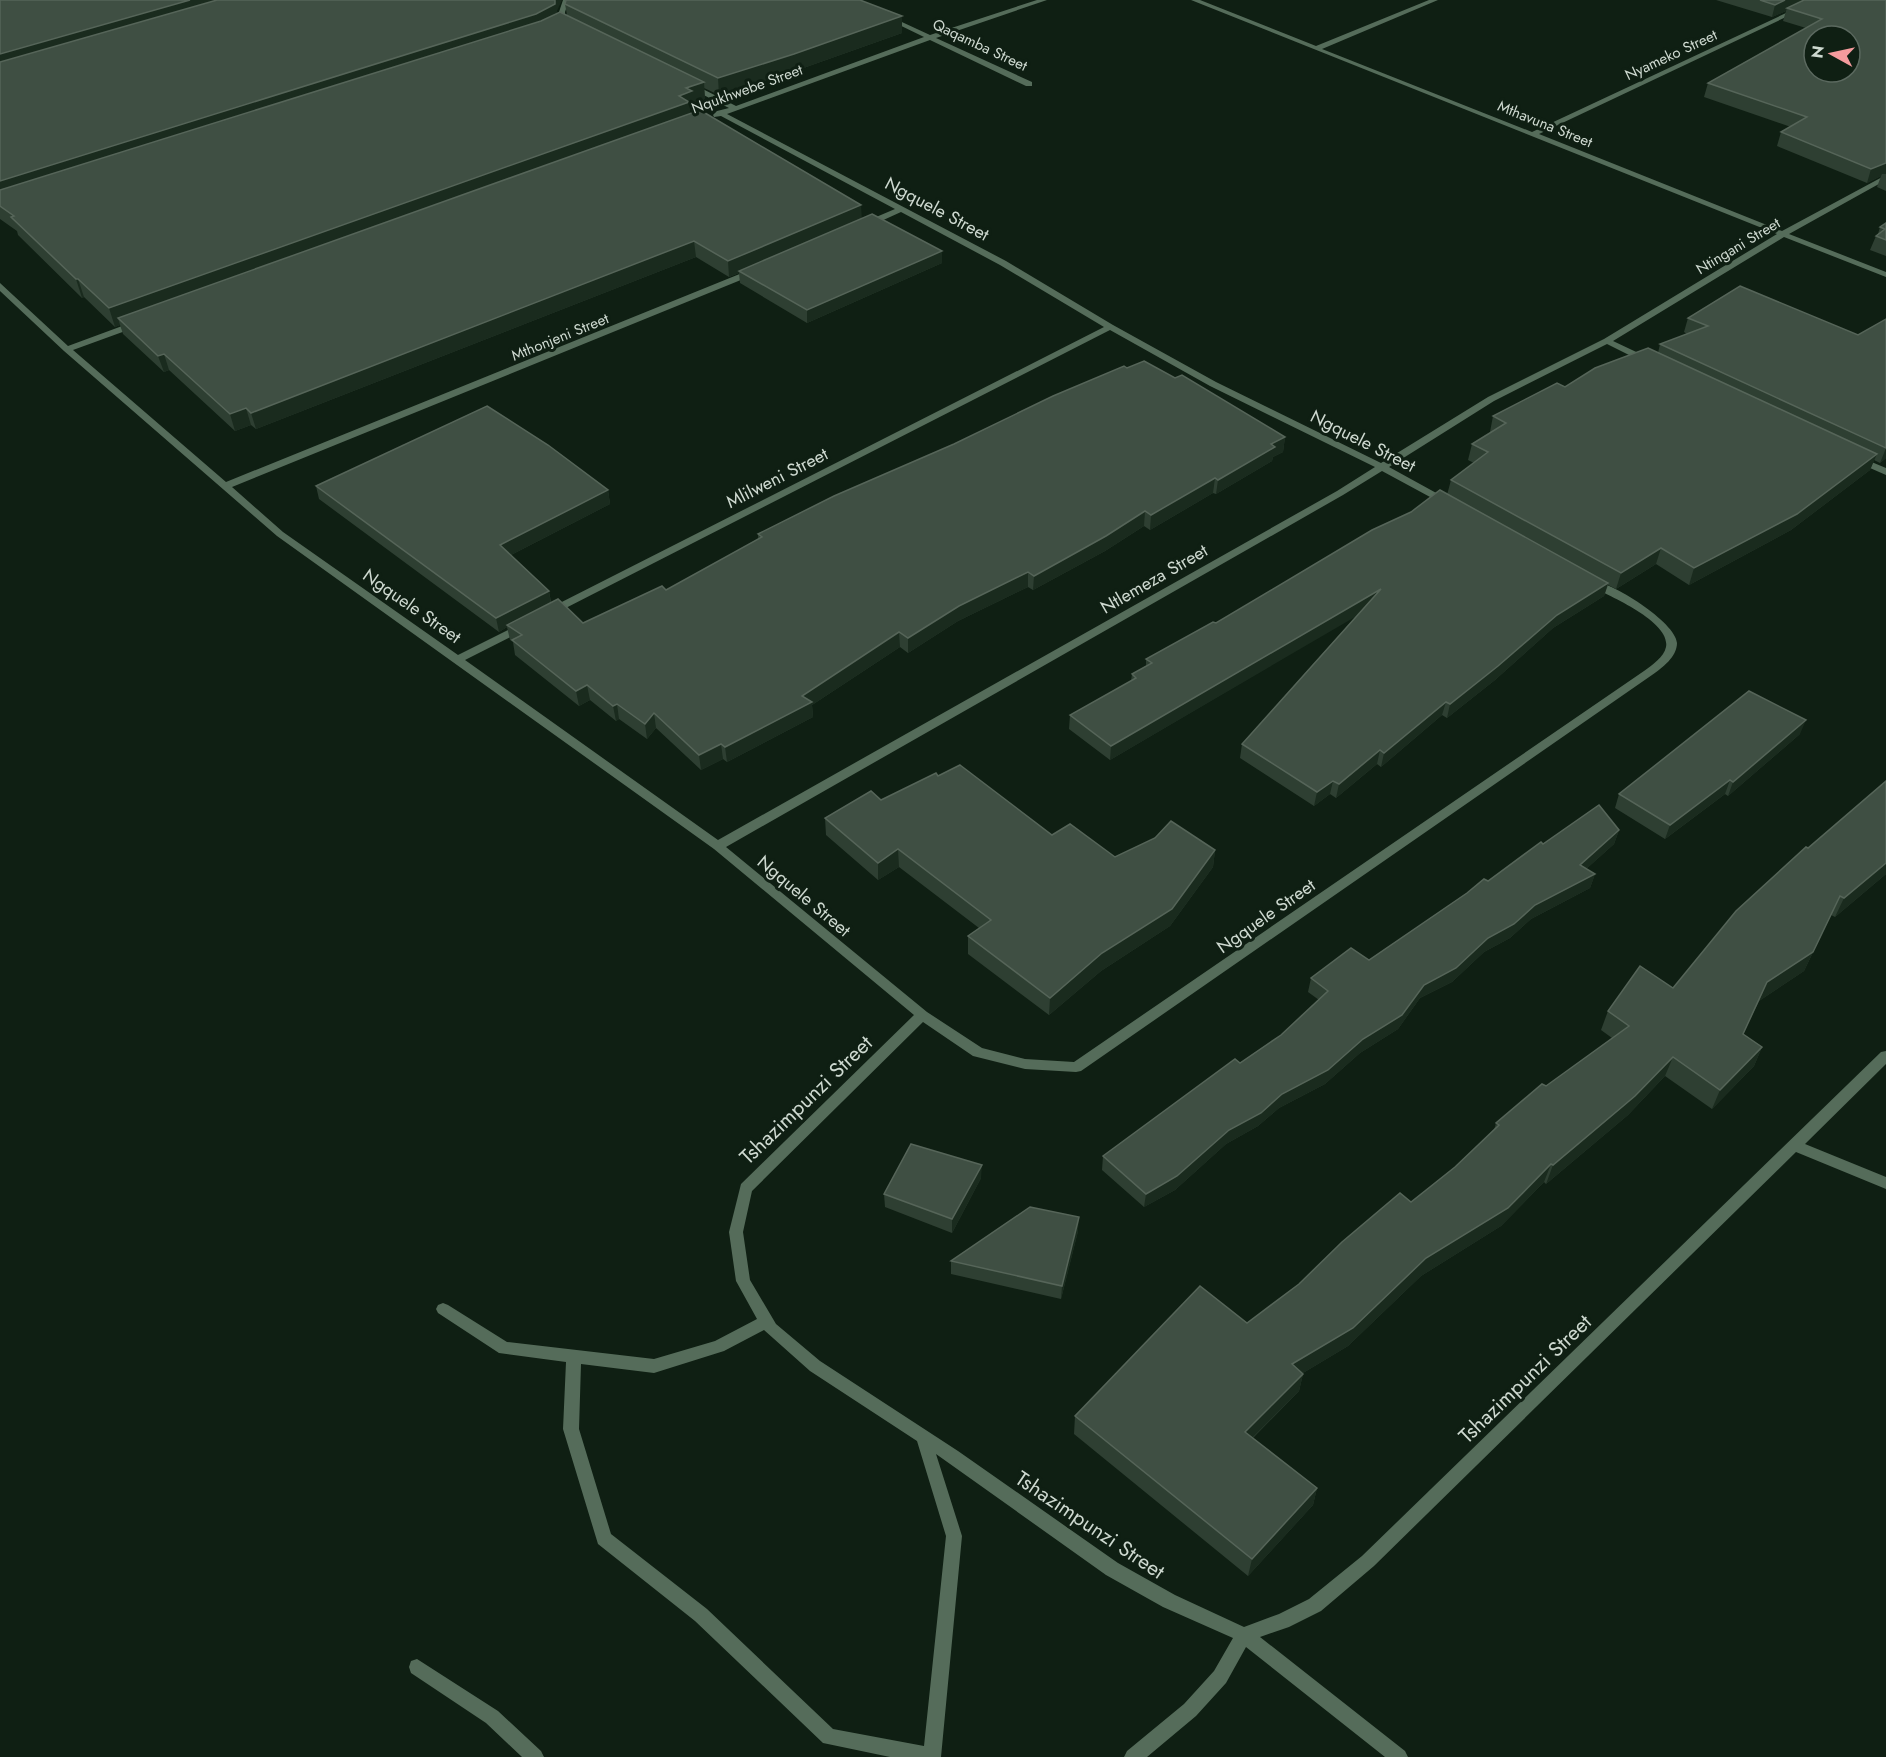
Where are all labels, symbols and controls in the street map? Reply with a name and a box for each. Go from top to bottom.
street label: Qaqamba Street [929,13,1031,77]
street label: Nyameko Street [1621,24,1721,86]
north arrow [1802,24,1862,84]
text: N [1805,44,1830,60]
street label: Nqukhwebe Street [688,59,806,119]
street label: Mthavuna Street [1494,95,1596,153]
street label: Ngquele Street [880,171,994,248]
street label: Ntingani Street [1692,212,1785,280]
street label: Mthonjeni Street [508,307,612,367]
street label: Ngquele Street [1306,403,1421,479]
street label: Mlilweni Street [722,441,833,515]
street label: Ntlemeza Street [1096,537,1213,620]
street label: Ngquele Street [357,562,467,650]
street label: Ngquele Street [752,849,857,943]
street label: Ngquele Street [1211,872,1321,960]
street label: Tshazimpunzi Street [733,1029,879,1171]
street label: Tshazimpunzi Street [1452,1308,1598,1450]
street label: Tshazimpunzi Street [1009,1464,1171,1586]

